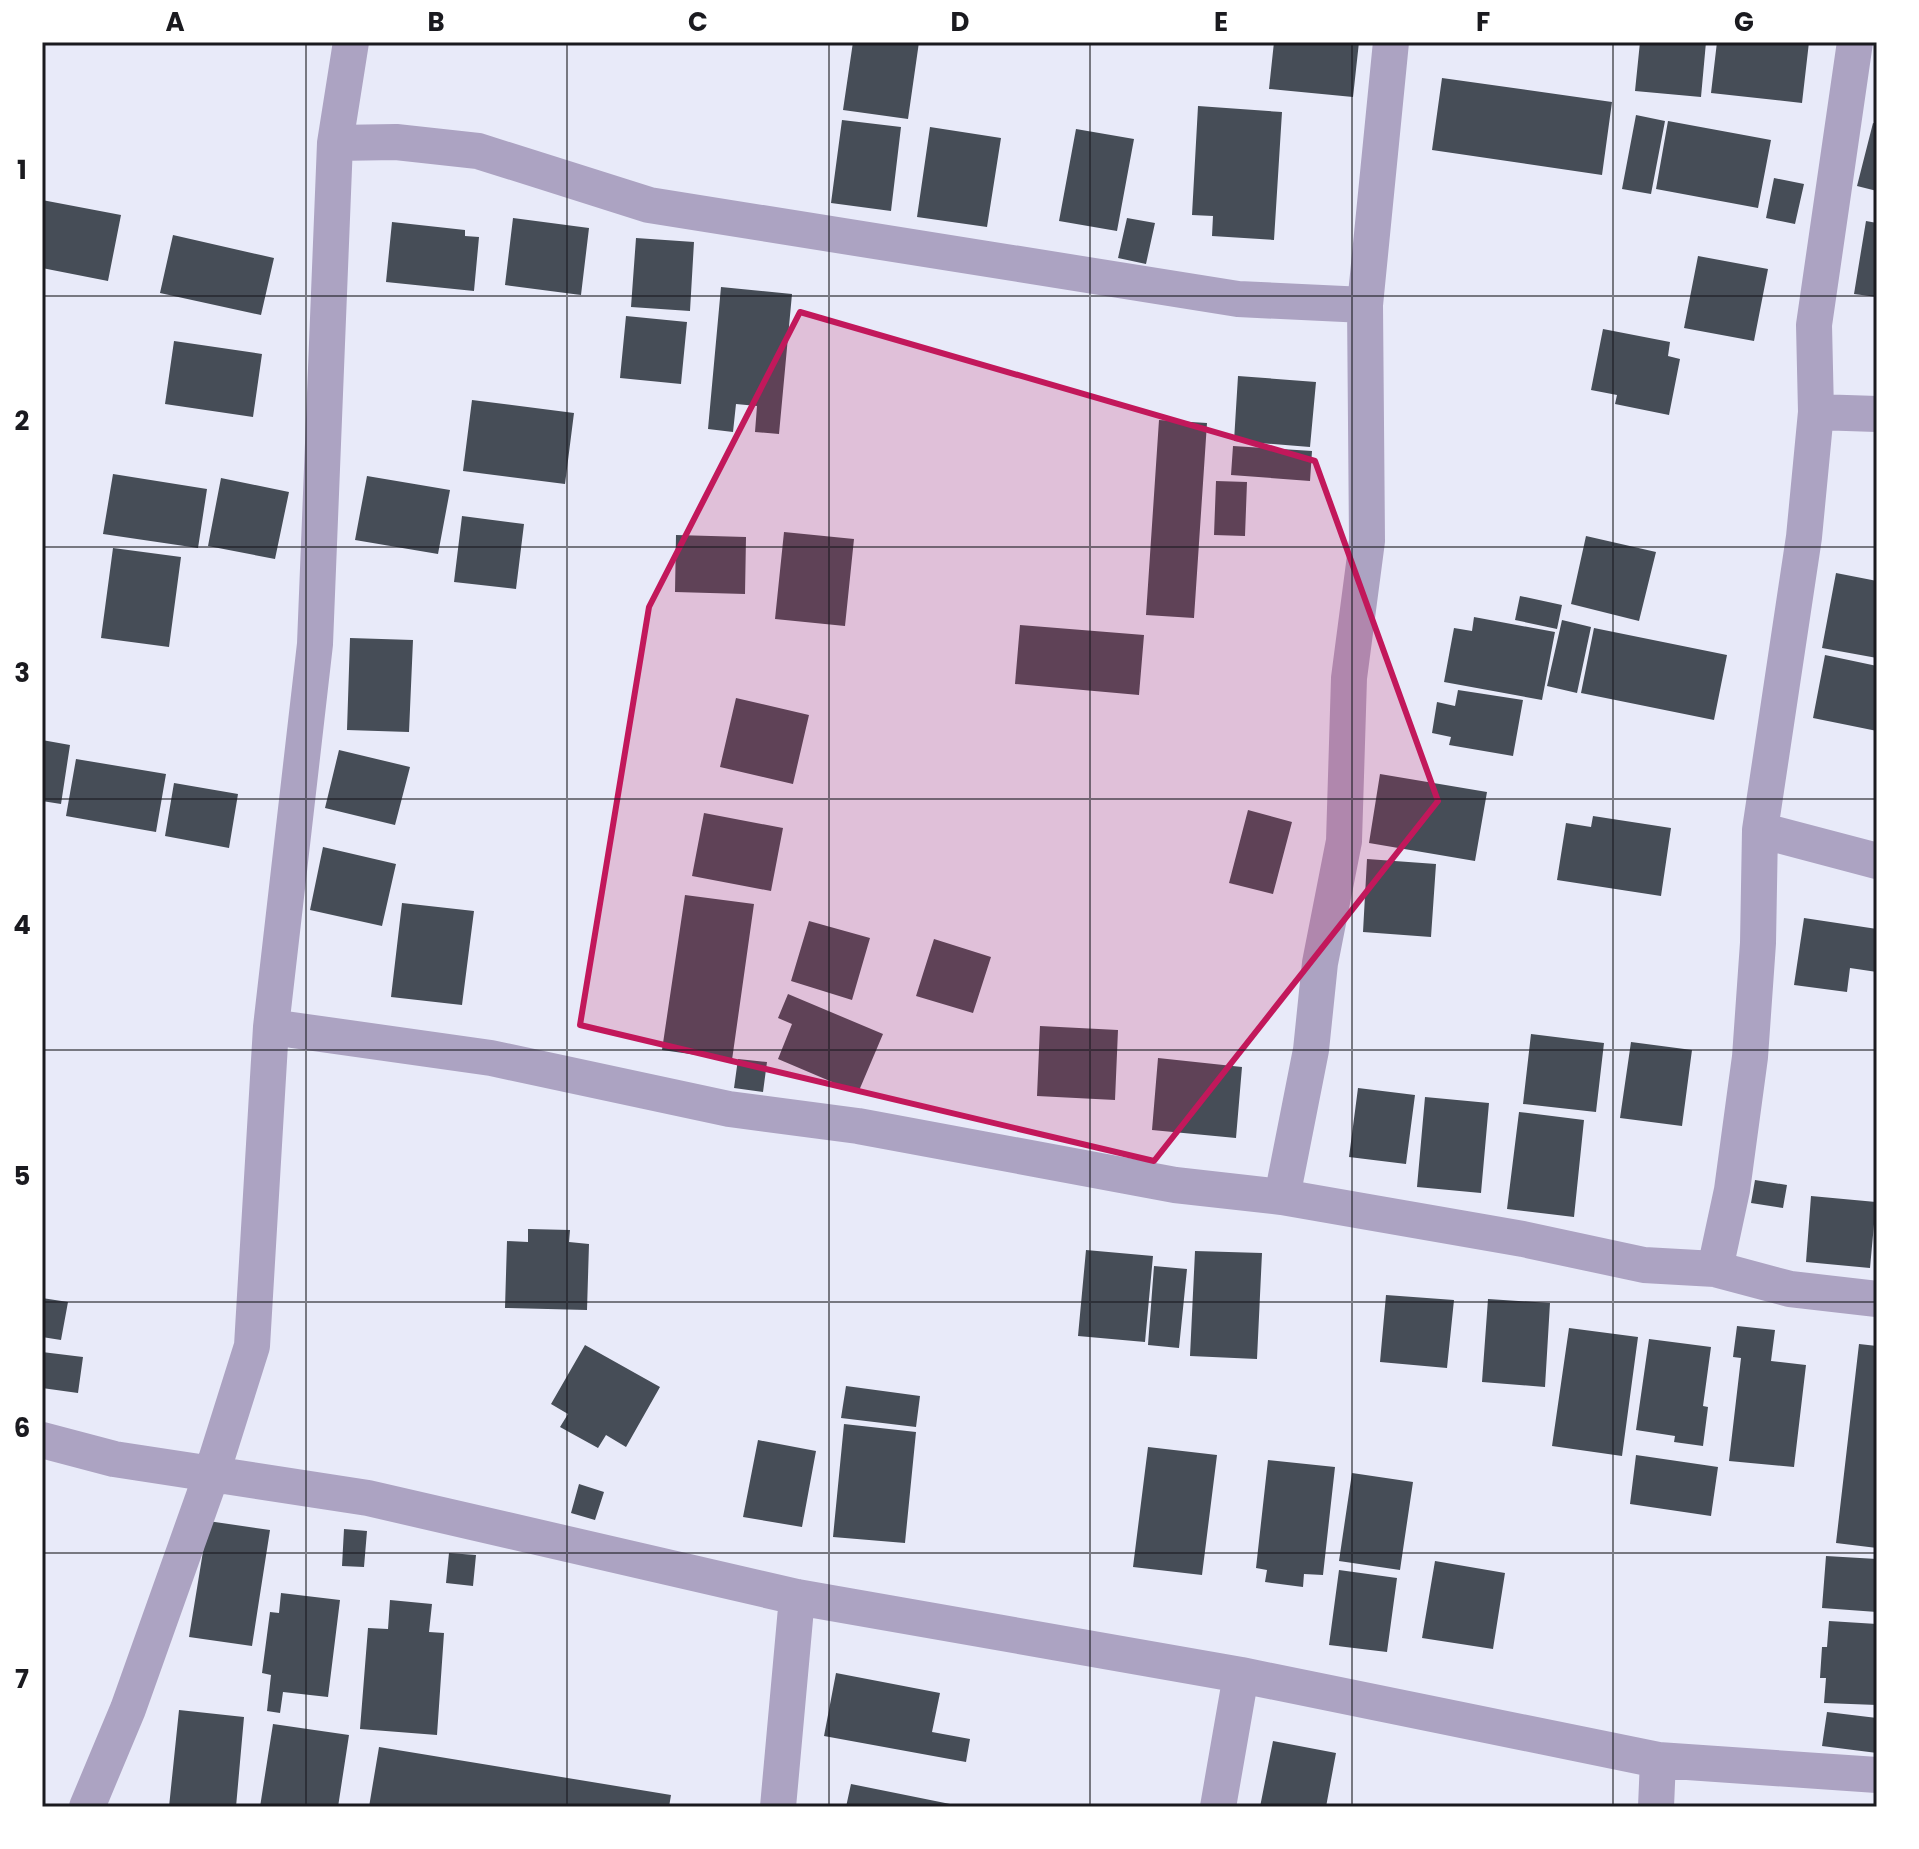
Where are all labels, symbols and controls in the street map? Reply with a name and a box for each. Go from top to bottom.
text: A [165,4,185,40]
text: B [427,4,445,40]
text: C [688,4,708,40]
text: D [951,4,970,40]
text: E [1214,4,1228,40]
text: F [1476,4,1490,40]
text: G [1734,4,1754,40]
text: 1 [17,152,27,188]
text: 2 [15,403,30,439]
text: 3 [14,655,30,691]
text: 4 [13,907,31,943]
text: 5 [14,1158,30,1194]
text: 6 [14,1410,30,1446]
text: 7 [15,1661,29,1697]

